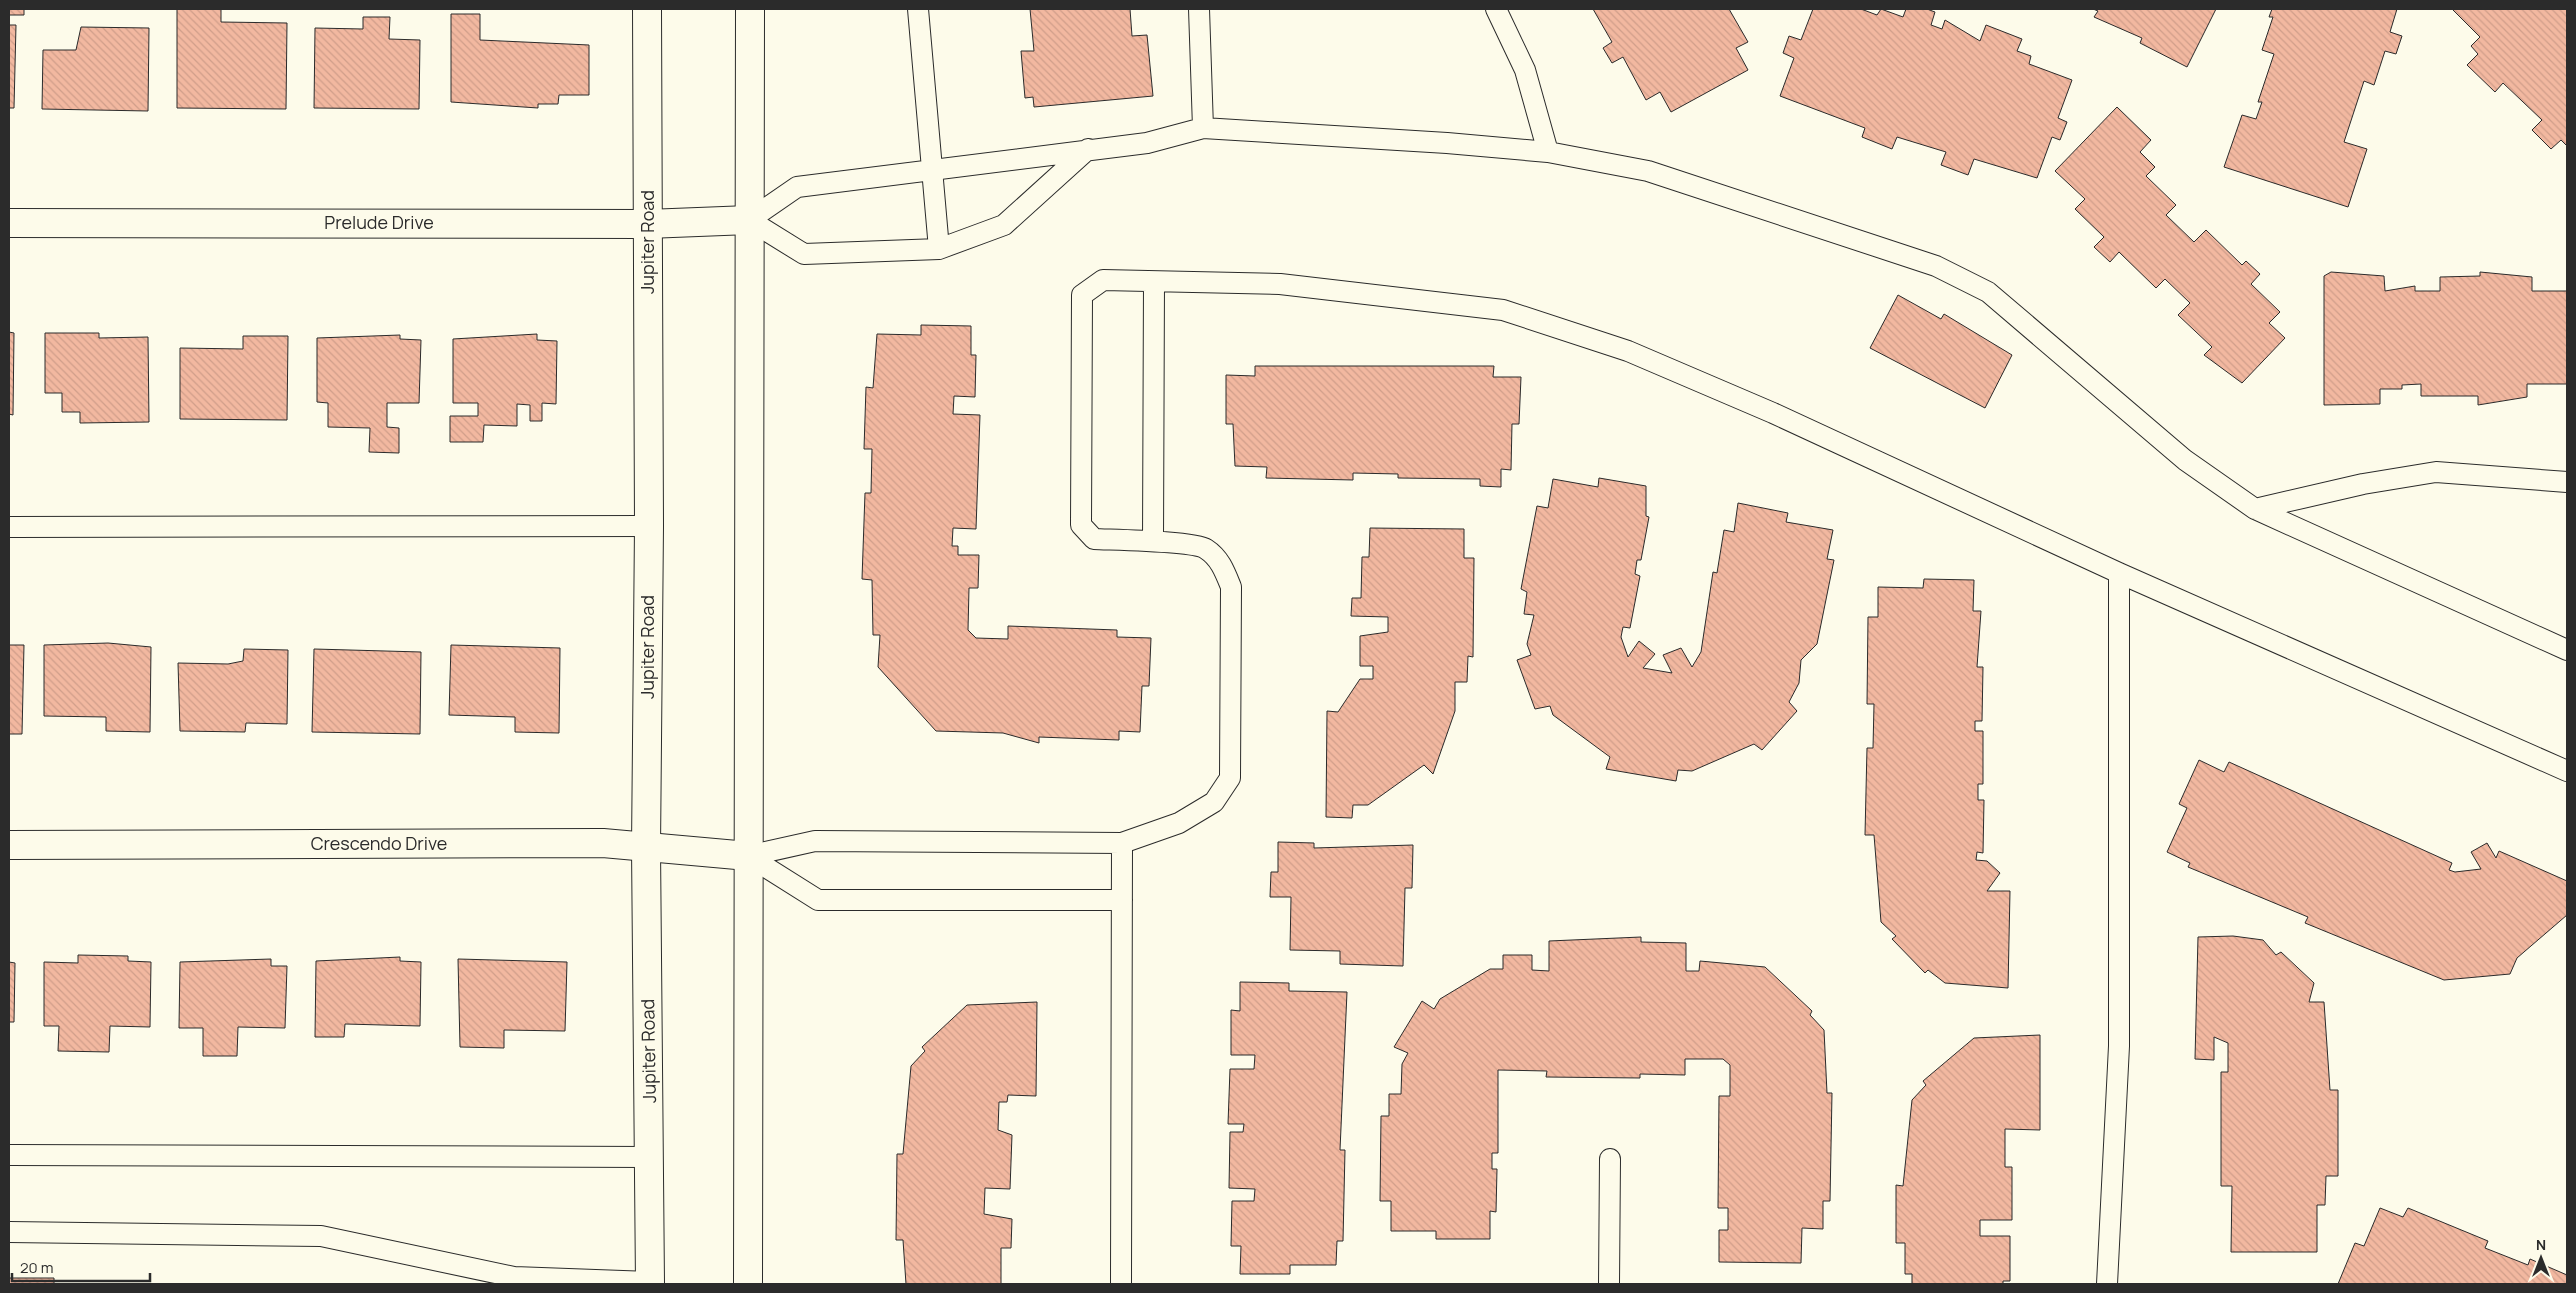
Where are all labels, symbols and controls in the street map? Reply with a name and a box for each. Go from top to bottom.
street label: Jupiter Road [635,190,659,294]
street label: Prelude Drive [324,210,434,234]
street label: Jupiter Road [635,595,659,699]
street label: Crescendo Drive [311,831,447,855]
street label: Jupiter Road [635,999,661,1103]
north arrow [2516,1233,2566,1283]
text: N [2536,1235,2546,1254]
scale bar [12,1250,150,1282]
text: 20 m [20,1257,53,1278]

